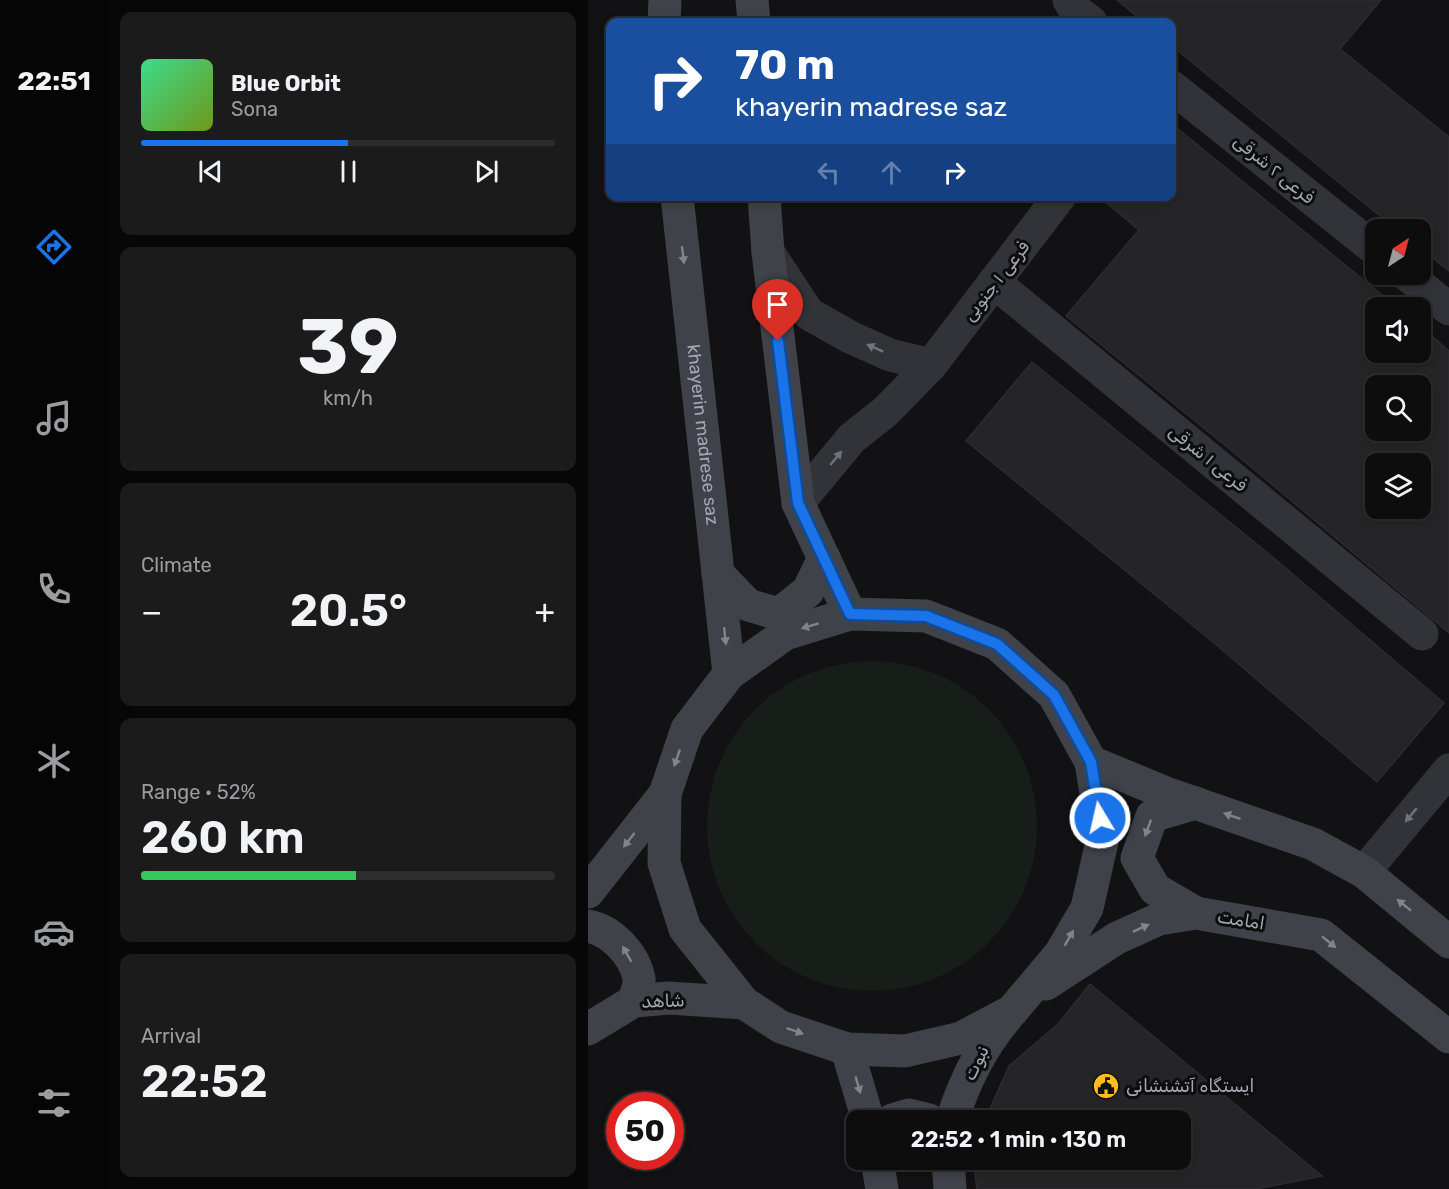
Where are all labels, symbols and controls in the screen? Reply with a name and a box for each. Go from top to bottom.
text: 70 m [735,40,835,90]
icon: right [636,42,714,120]
text: 22:51 [17,65,91,97]
text: Blue Orbit [231,70,341,97]
text: khayerin madrese saz [735,91,1007,123]
text: Sona [231,97,278,121]
street label: فرعی ۲ شرقی [1229,130,1319,208]
icon: previous [194,155,227,188]
icon: pause [332,155,365,188]
icon: next [470,155,503,188]
icon: left [812,156,845,189]
icon: ahead [875,156,908,189]
icon: right [938,156,971,189]
north arrow [1365,219,1431,285]
map controls [1365,219,1431,519]
icon: directions [33,226,75,268]
street label: فرعی ۱ جنوبی [958,236,1034,326]
one-way arrow [678,245,688,264]
pin [752,279,803,341]
icon: arrive [761,288,794,321]
button: sound [1365,297,1431,363]
text: 39 [297,300,399,393]
street label: khayerin madrese saz [682,343,724,526]
one-way arrow [866,343,884,352]
button: search [1365,375,1431,441]
text: km/h [323,386,373,410]
icon: music [33,397,75,439]
street label: فرعی ۱ شرقی [1164,420,1252,496]
one-way arrow [829,450,842,466]
button: layers [1365,453,1431,519]
text: Climate [141,553,212,577]
icon: phone [33,568,75,610]
text: 20.5° [290,584,407,637]
text: − [141,592,162,631]
text: + [534,592,555,631]
one-way arrow [801,622,819,631]
one-way arrow [720,627,730,646]
icon: climate [33,740,75,782]
one-way arrow [672,749,682,767]
text: Range · 52% [141,780,256,804]
position arrow [1068,786,1132,850]
one-way arrow [1405,807,1418,823]
text: 260 km [141,811,305,864]
one-way arrow [1223,811,1241,820]
one-way arrow [1142,820,1152,838]
one-way arrow [622,832,635,848]
one-way arrow [1396,899,1411,911]
street label: امامت [1216,905,1266,935]
icon: car [33,911,75,953]
one-way arrow [1132,923,1149,932]
one-way arrow [1064,929,1074,946]
one-way arrow [1321,935,1337,948]
one-way arrow [622,945,632,962]
street label: شاهد [641,989,685,1013]
text: Arrival [141,1024,201,1048]
one-way arrow [786,1027,804,1037]
street label: نبوت [958,1042,994,1084]
text: 22:52 [141,1055,268,1108]
public building icon: ایستگاه آتشنشانی [1091,1071,1121,1101]
place label: ایستگاه آتشنشانی [1126,1075,1254,1097]
one-way arrow [853,1076,863,1094]
icon: filters [33,1082,75,1124]
speed limit sign: 50 [606,1092,684,1170]
text: 22:52 · 1 min · 130 m [911,1126,1126,1153]

